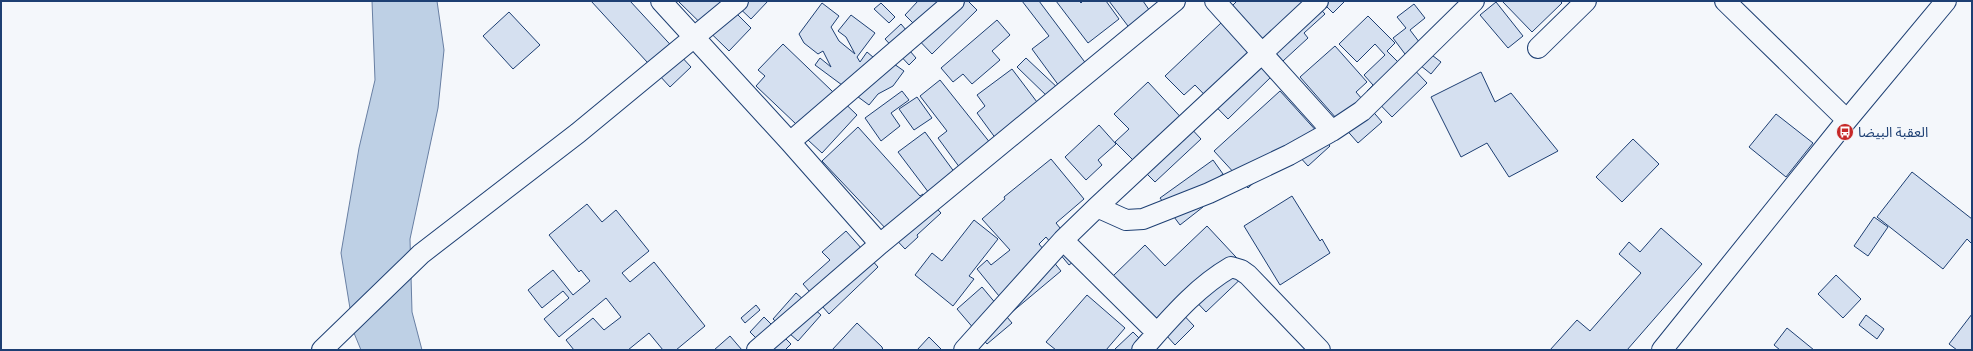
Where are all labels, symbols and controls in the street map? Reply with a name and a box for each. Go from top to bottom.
bus stop icon: العقبة البيضا [1835,122,1855,142]
place label: العقبة البيضا [1858,123,1928,141]

